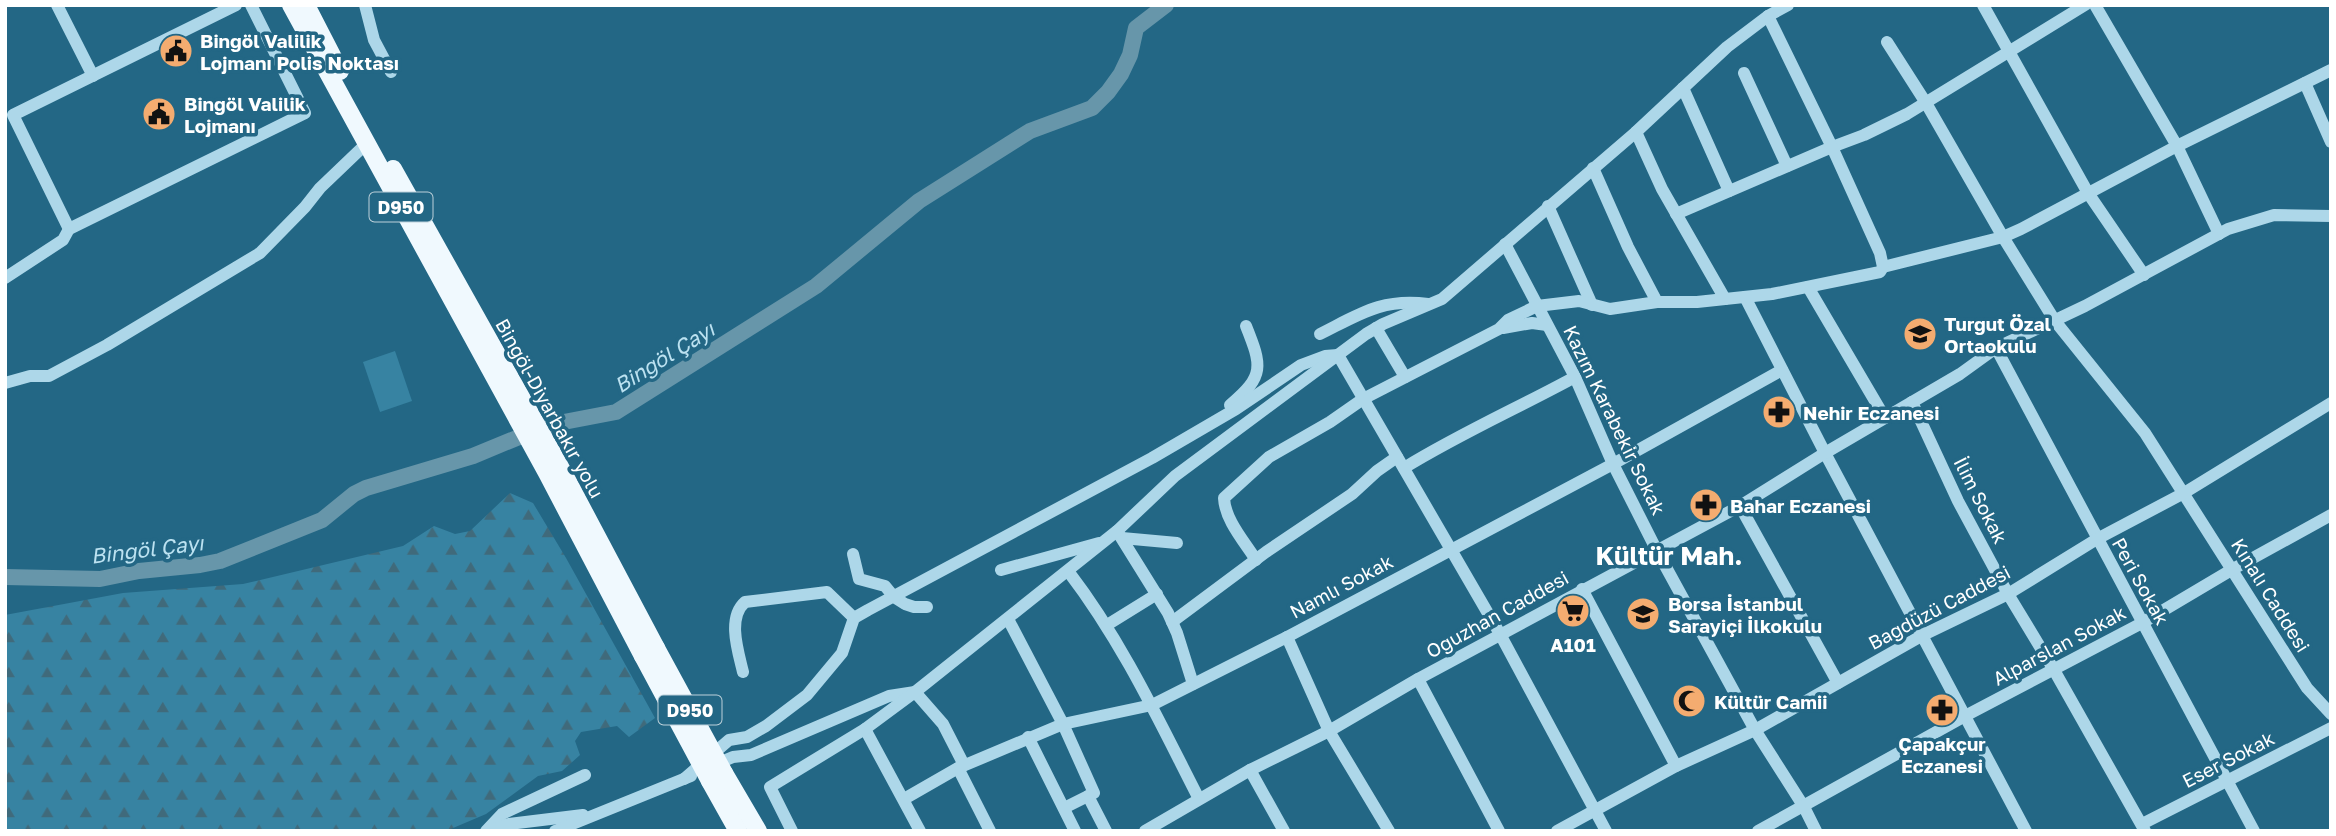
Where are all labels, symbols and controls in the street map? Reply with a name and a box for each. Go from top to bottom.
place label: Bingöl Valilik Lojmanı Polis Noktası [200,29,399,74]
public building icon: Bingöl Valilik Lojmanı Polis Noktası [157,32,195,70]
place label: Bingöl Valilik Lojmanı [184,92,306,137]
public building icon: Bingöl Valilik Lojmanı [140,95,178,133]
road number: D950 [370,192,432,222]
place label: Turgut Özal Ortaokulu [1944,312,2051,357]
street label: Bingöl-Diyarbakır yolu [491,314,609,502]
water label: Bingöl Çayı [609,315,720,398]
school or university icon: Turgut Özal Ortaokulu [1901,315,1939,353]
street label: Kazım Karabekir Sokak [1559,322,1671,519]
pharmacy icon: Nehir Eczanesi [1760,393,1798,431]
place label: Nehir Eczanesi [1803,401,1939,424]
street label: İlim Sokak [1949,453,2013,547]
pharmacy icon: Bahar Eczanesi [1687,486,1725,524]
place label: Bahar Eczanesi [1730,494,1871,517]
water label: Bingöl Çayı [89,529,206,569]
street label: Peri Sokak [2108,533,2174,629]
street label: Kınalı Caddesi [2227,534,2315,656]
district label: Kültür Mah. [1596,540,1742,571]
street label: Namlı Sokak [1285,549,1397,623]
street label: Bağdüzü Caddesi [1864,560,2014,654]
street label: Oğuzhan Caddesi [1422,565,1572,663]
supermarket icon: A101 [1554,592,1592,630]
place label: Borsa İstanbul Sarayiçi İlkokulu [1668,592,1822,637]
school or university icon: Borsa İstanbul Sarayiçi İlkokulu [1624,595,1662,633]
street label: Alparslan Sokak [1989,600,2130,690]
place label: A101 [1550,633,1596,656]
mosque icon: Kültür Camii [1670,682,1708,720]
place label: Kültür Camii [1714,690,1827,713]
pharmacy icon: Çapakçur Eczanesi [1923,691,1961,729]
road number: D950 [658,696,722,724]
street label: Eser Sokak [2178,726,2278,792]
place label: Çapakçur Eczanesi [1898,732,1986,777]

